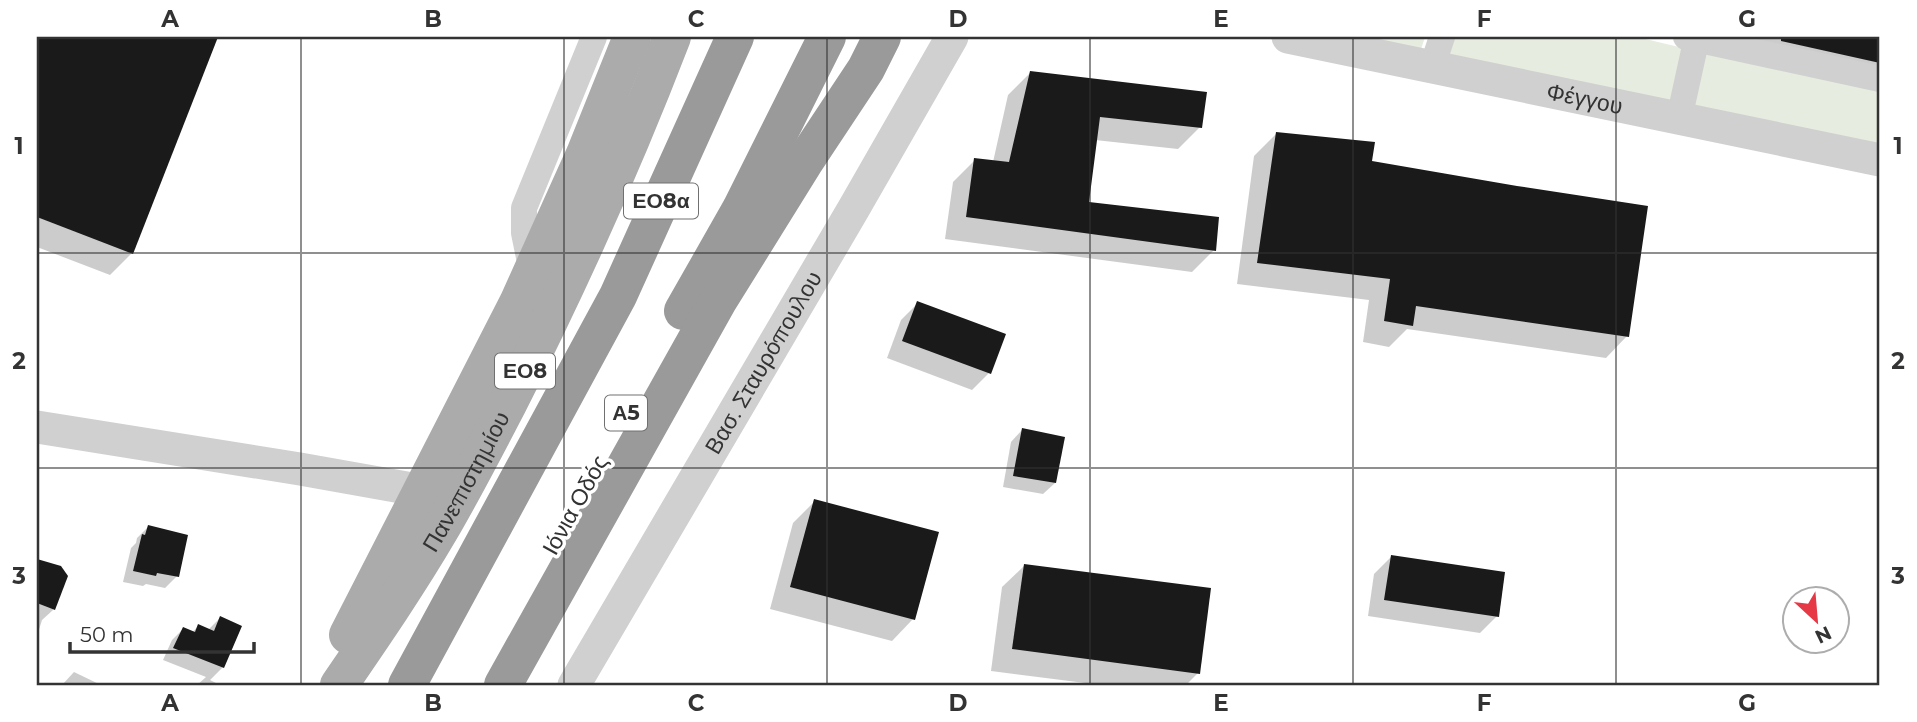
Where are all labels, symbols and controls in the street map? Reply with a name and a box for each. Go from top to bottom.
text: A [160,5,179,33]
text: B [424,5,442,33]
text: C [688,5,705,33]
text: D [949,5,968,33]
text: E [1213,5,1229,33]
text: F [1477,5,1492,33]
text: G [1738,5,1756,33]
street label: Φέγγου [1544,77,1625,120]
text: 1 [14,132,24,160]
text: 1 [1893,132,1903,160]
road number: ΕΟ8α [624,184,698,218]
street label: Βασ. Σταυρόπουλου [699,266,828,459]
text: 2 [12,347,26,375]
text: 2 [1891,347,1905,375]
road number: ΕΟ8 [495,354,555,388]
road number: Α5 [605,396,647,430]
street label: Πανεπιστημίου [416,407,516,557]
street label: Ιόνια Οδός [536,450,614,560]
text: 3 [11,562,26,590]
text: 3 [1890,562,1905,590]
north arrow [1780,586,1850,656]
scale bar [70,610,254,654]
text: N [1811,621,1835,649]
text: 50 m [80,622,134,647]
text: A [160,689,179,717]
text: B [424,689,442,717]
text: C [688,689,705,717]
text: D [949,689,968,717]
text: E [1213,689,1229,717]
text: F [1477,689,1492,717]
text: G [1738,689,1756,717]

